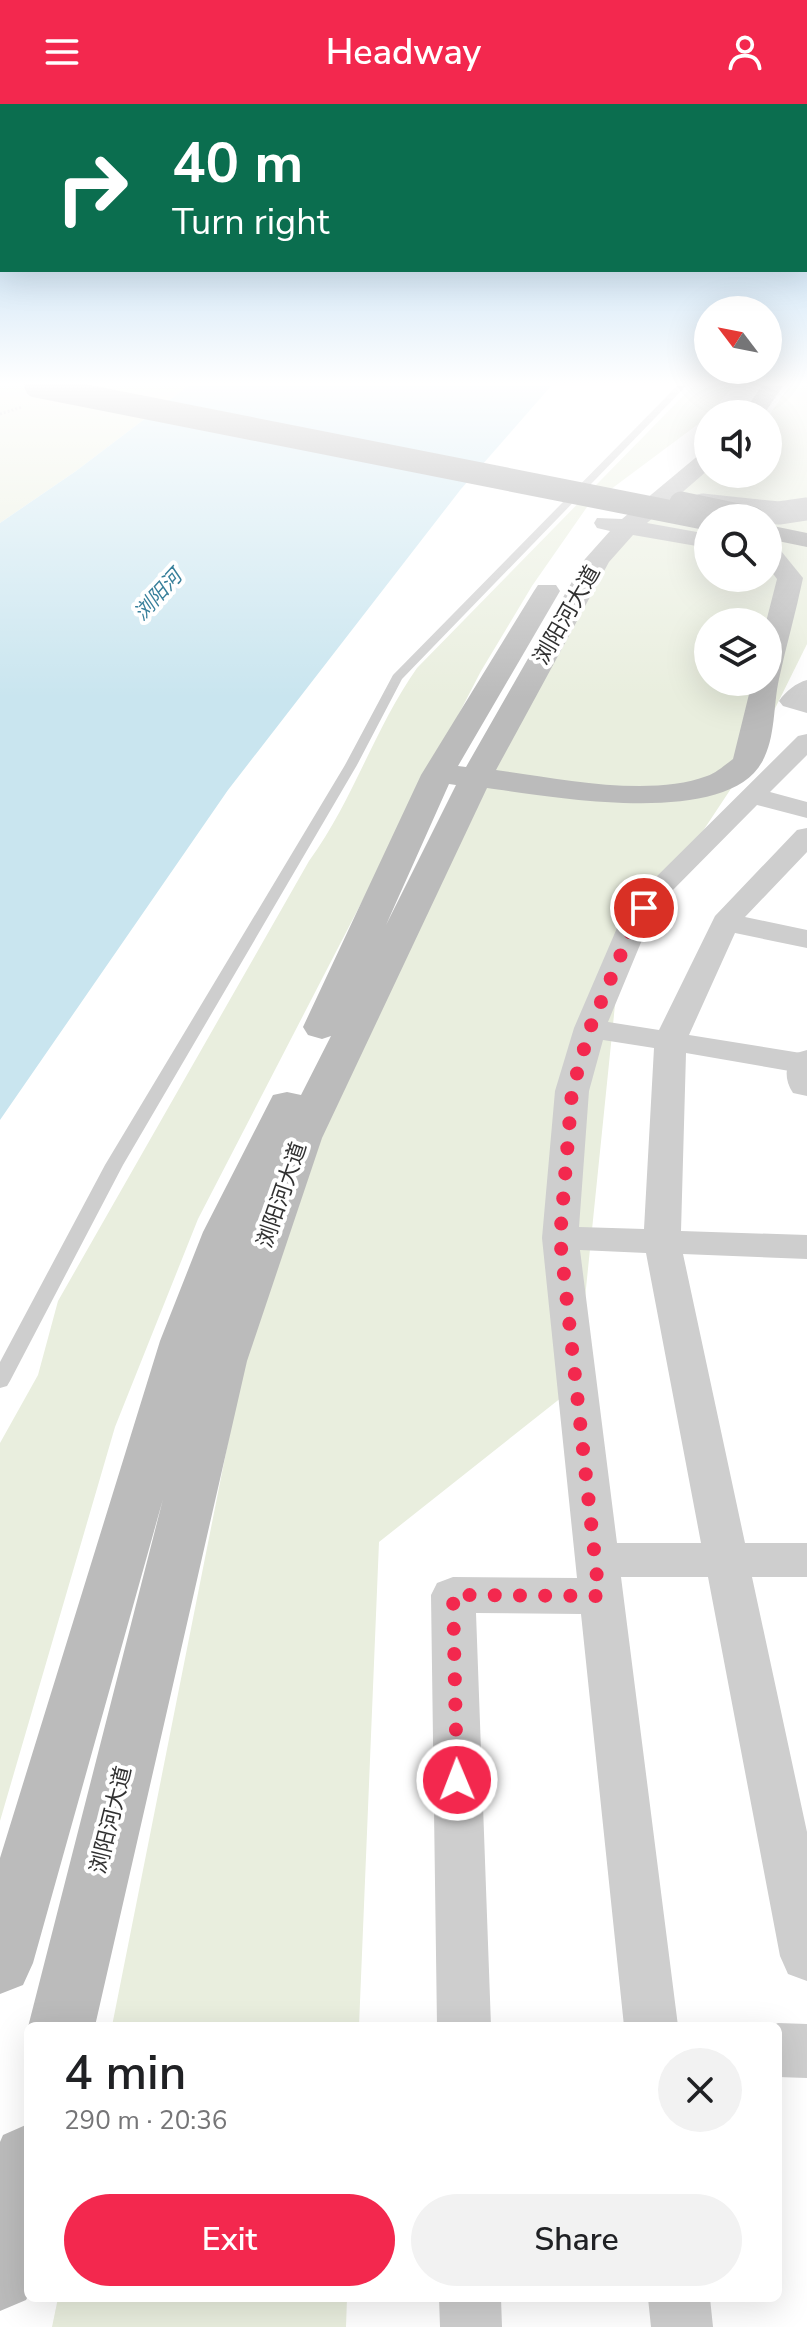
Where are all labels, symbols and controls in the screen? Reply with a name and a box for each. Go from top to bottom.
text: Headway [326,28,481,77]
icon: menu [40,30,84,74]
icon: person [723,30,767,74]
text: 40 m [172,125,303,202]
icon: right [40,136,144,240]
text: Turn right [172,198,329,247]
north arrow [694,296,782,384]
map controls [694,296,782,696]
button: sound [694,400,782,488]
button: search [694,504,782,592]
street label: 浏阳河大道 [527,560,607,670]
water label: 浏阳河 [128,561,191,626]
button: layers [694,608,782,696]
pin [610,874,678,942]
icon: arrive [622,886,666,930]
street label: 浏阳河大道 [250,1138,314,1252]
position arrow [415,1738,499,1822]
street label: 浏阳河大道 [83,1763,139,1877]
text: 4 min [64,2040,186,2106]
button: close [658,2048,742,2132]
text: 290 m · 20:36 [64,2103,227,2138]
button: Exit [64,2194,395,2286]
button: Share [411,2194,742,2286]

